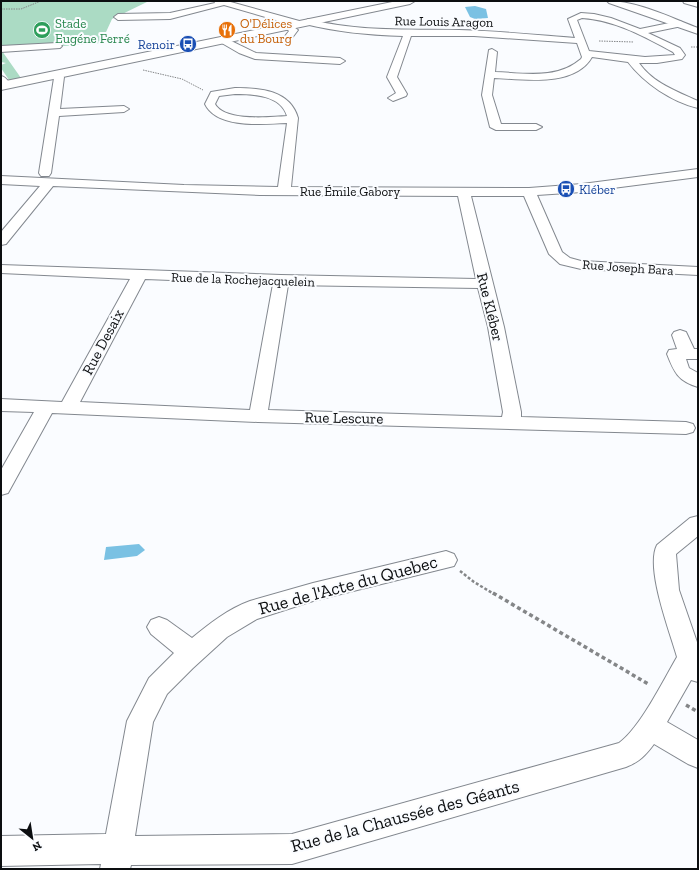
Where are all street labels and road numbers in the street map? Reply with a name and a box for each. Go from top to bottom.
street label: Rue Louis Aragon [395,13,494,30]
street label: Rue Émile Gabory [300,184,401,199]
street label: Rue Joseph Bara [582,257,675,278]
street label: Rue de la Rochejacquelein [171,269,316,291]
street label: Rue Kléber [473,271,507,343]
street label: Rue Desaix [78,306,128,378]
street label: Rue Lescure [305,408,383,428]
street label: Rue de l'Acte du Quebec [256,551,440,619]
street label: Rue de la Chaussée des Géants [288,775,522,857]

